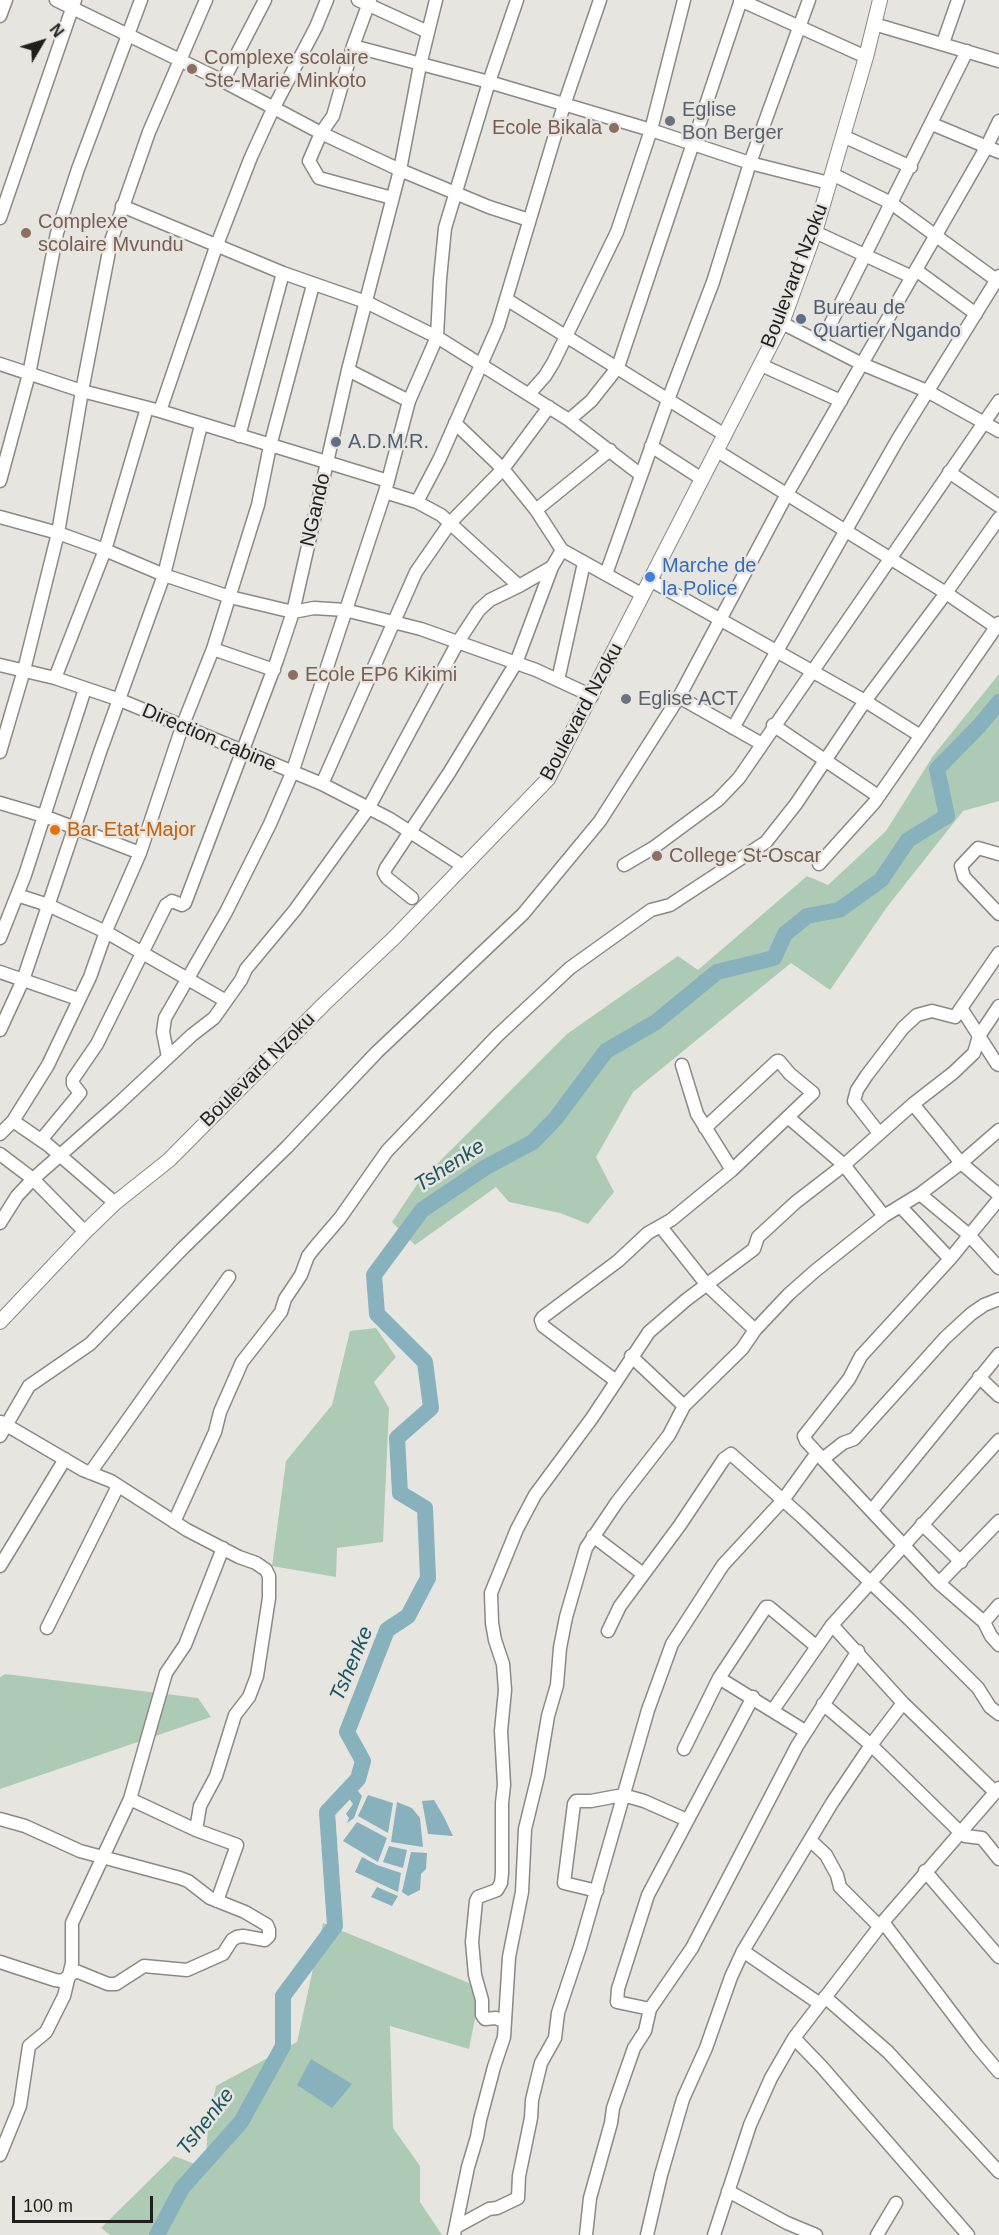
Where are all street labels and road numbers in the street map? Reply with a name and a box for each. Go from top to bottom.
street label: Boulevard Nzoku [757,201,833,351]
street label: NGando [296,471,336,549]
street label: Boulevard Nzoku [536,639,628,785]
street label: Direction cabine [138,699,280,777]
street label: Boulevard Nzoku [196,1008,320,1132]

